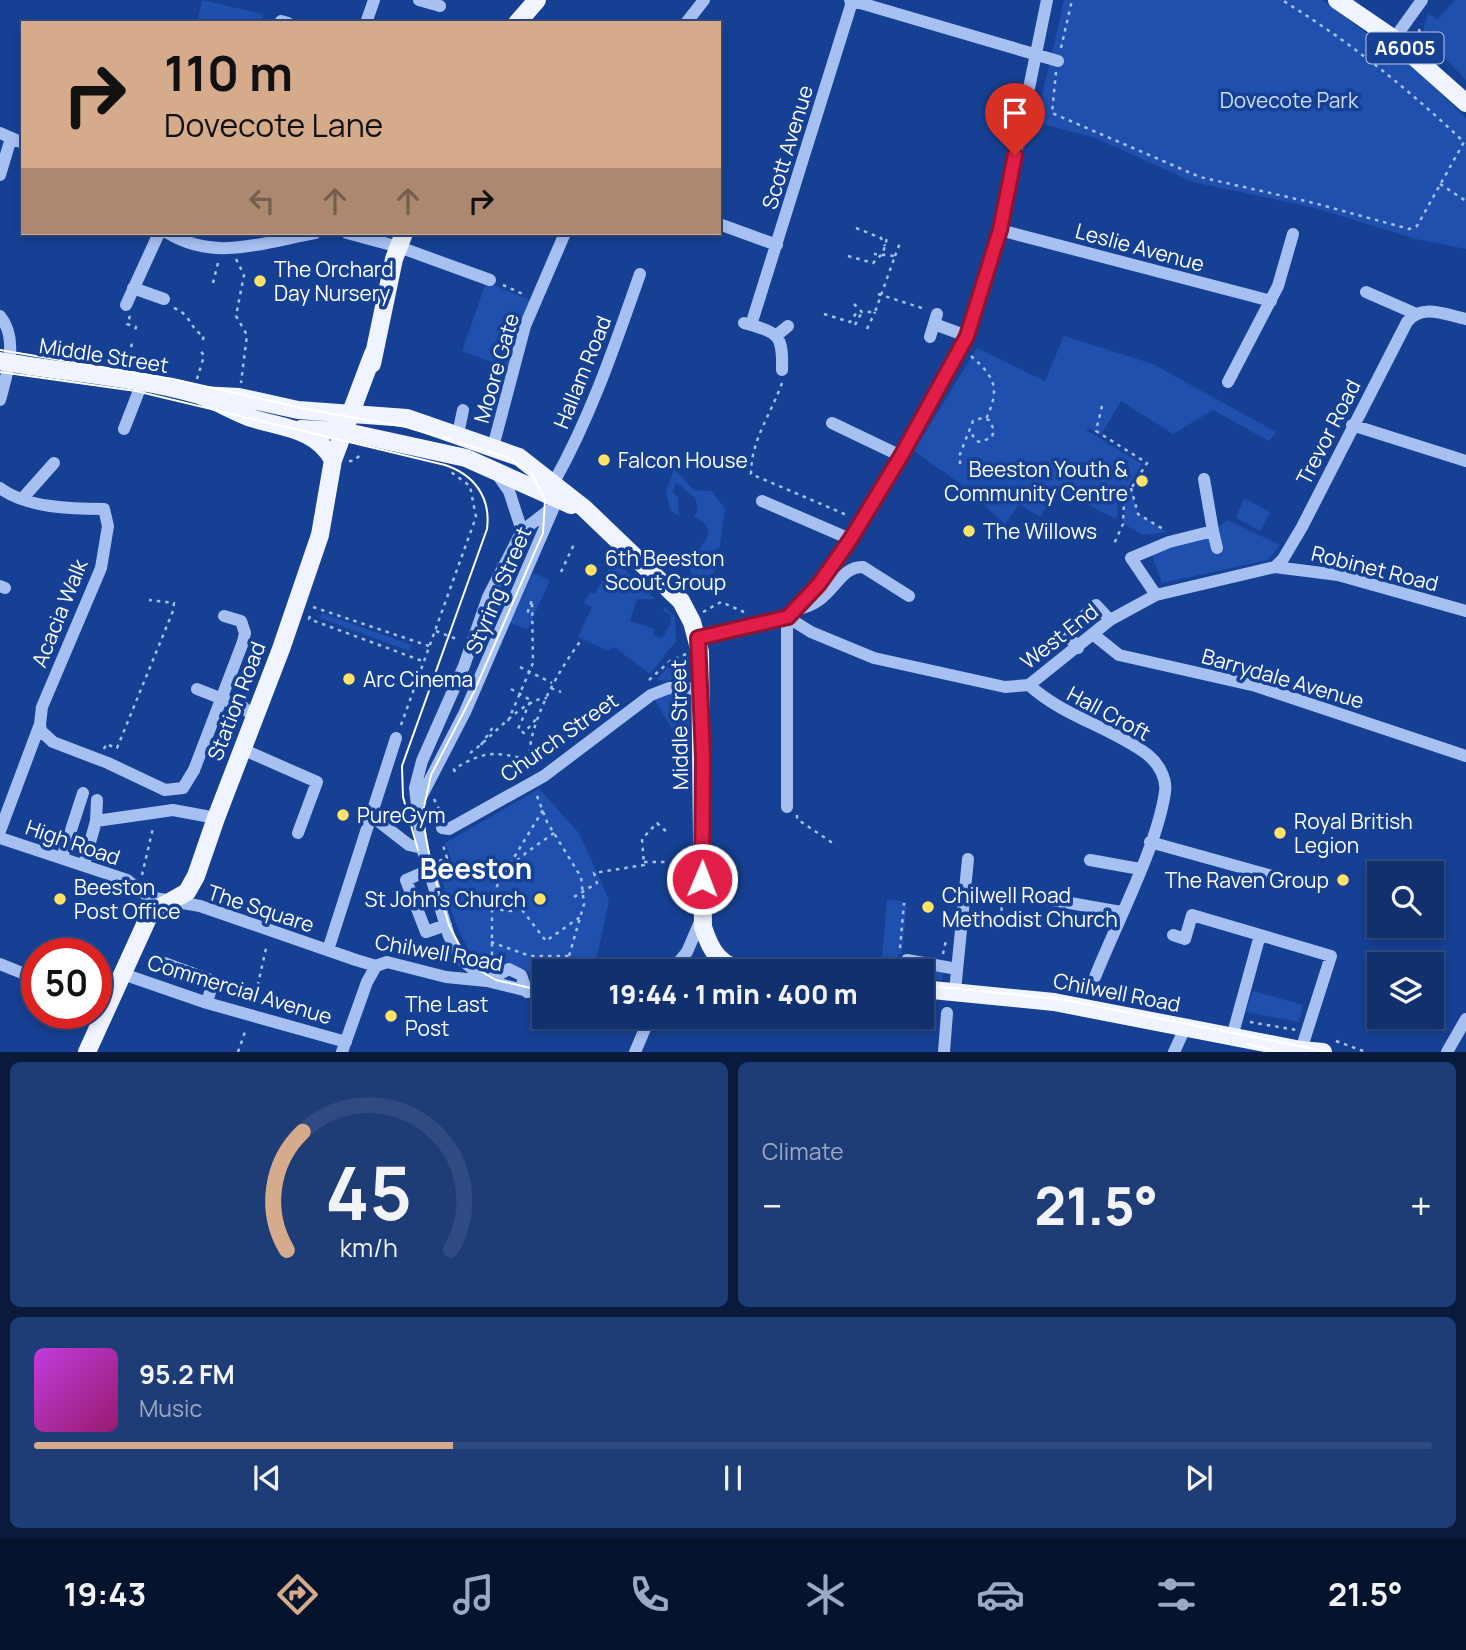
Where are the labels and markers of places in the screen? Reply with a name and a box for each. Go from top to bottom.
pin [985,83,1045,155]
place label: The Orchard Day Nursery [274,255,394,307]
marker: The Orchard Day Nursery [252,273,268,289]
place label: Falcon House [618,446,748,474]
marker: Falcon House [596,452,612,468]
place label: Beeston Youth & Community Centre [944,455,1128,507]
marker: Beeston Youth & Community Centre [1134,473,1150,489]
place label: The Willows [983,517,1097,545]
marker: The Willows [961,523,977,539]
place label: 6th Beeston Scout Group [605,544,726,596]
marker: 6th Beeston Scout Group [583,562,599,578]
place label: Arc Cinema [363,665,473,693]
marker: Arc Cinema [341,671,357,687]
place label: PureGym [357,801,445,829]
marker: PureGym [335,807,351,823]
place label: Royal British Legion [1294,807,1413,859]
marker: Royal British Legion [1272,825,1288,841]
place label: The Raven Group [1165,866,1329,894]
marker: The Raven Group [1335,872,1351,888]
place label: Beeston Post Office [74,873,180,925]
place label: Chilwell Road Methodist Church [942,881,1118,933]
place label: St John's Church [365,885,526,913]
marker: Beeston Post Office [52,891,68,907]
marker: St John's Church [532,891,548,907]
marker: Chilwell Road Methodist Church [920,899,936,915]
place label: The Last Post [405,990,488,1042]
marker: The Last Post [383,1008,399,1024]

